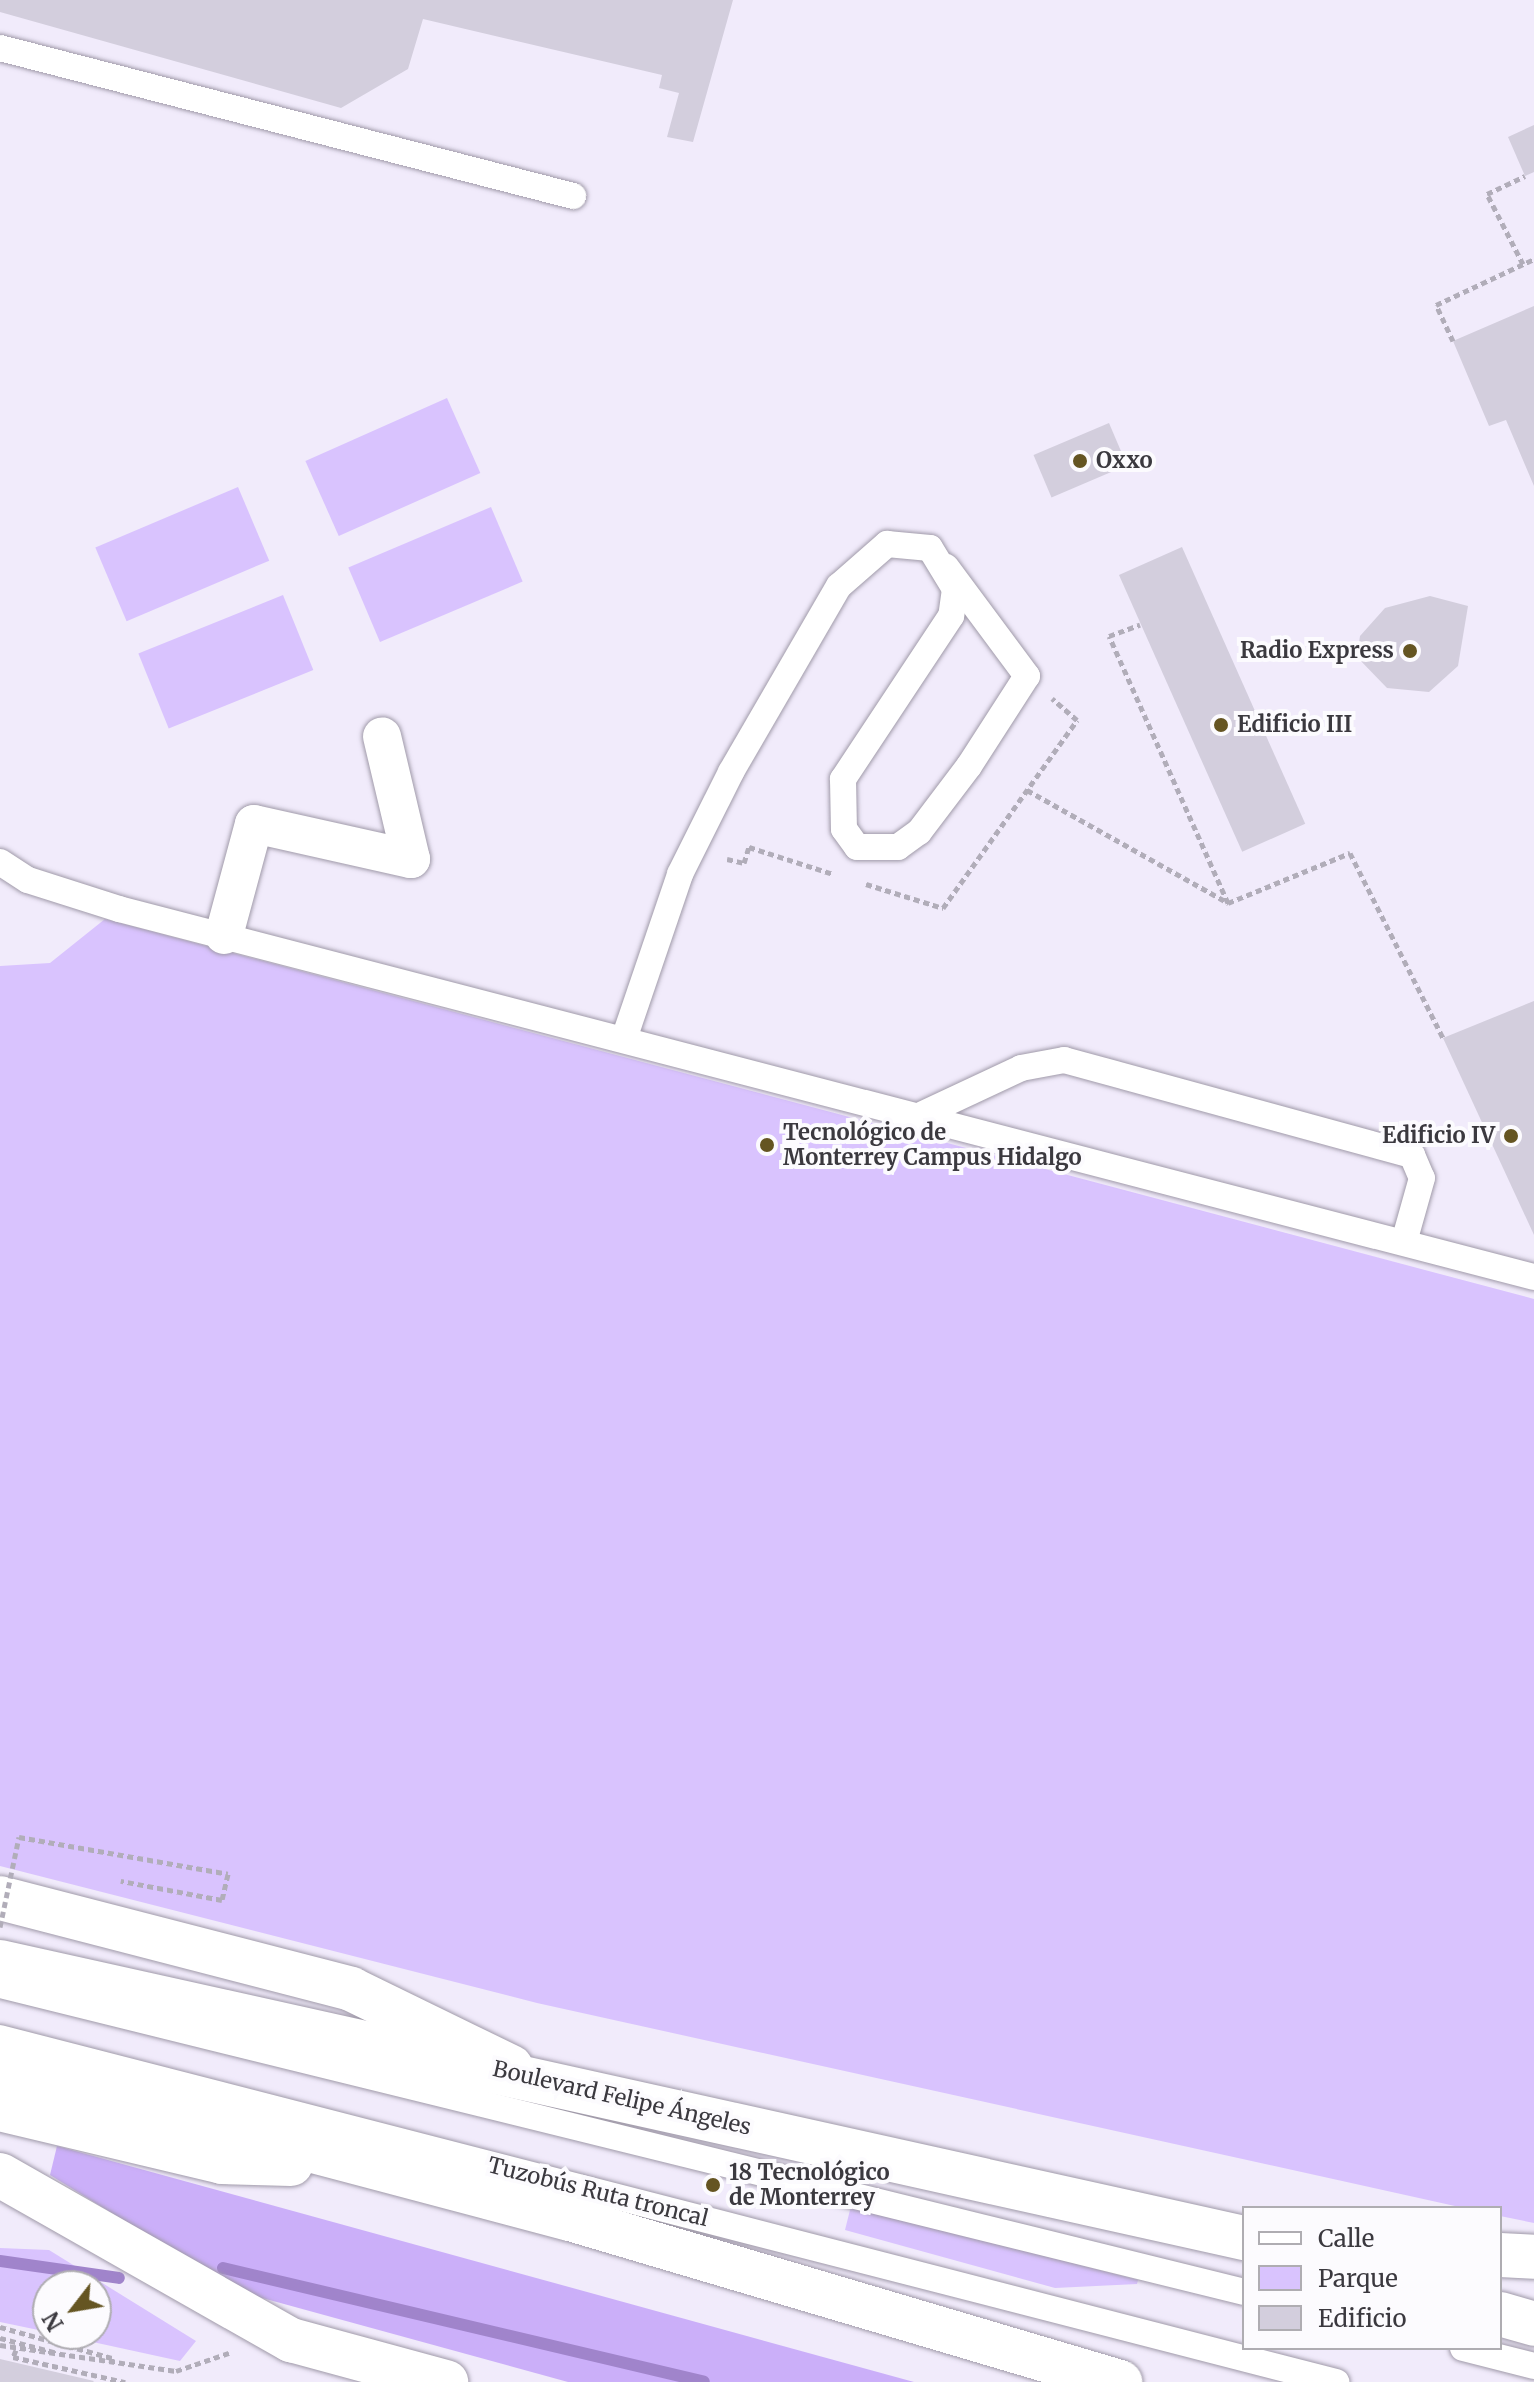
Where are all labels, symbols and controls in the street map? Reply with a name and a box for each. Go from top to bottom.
place label: Oxxo [1096,448,1153,474]
marker: Oxxo [1071,452,1089,470]
place label: Radio Express [1240,638,1394,664]
marker: Radio Express [1401,642,1419,660]
place label: Edificio III [1237,712,1352,738]
marker: Edificio III [1212,716,1230,734]
place label: Tecnológico de Monterrey Campus Hidalgo [783,1119,1082,1170]
place label: Edificio IV [1382,1123,1495,1149]
marker: Edificio IV [1502,1127,1520,1145]
marker: Tecnológico de Monterrey Campus Hidalgo [758,1136,776,1154]
street label: Boulevard Felipe Ángeles [490,2055,754,2141]
street label: Tuzobús Ruta troncal [485,2152,711,2232]
place label: 18 Tecnológico de Monterrey [729,2159,890,2210]
marker: 18 Tecnológico de Monterrey [704,2176,722,2194]
legend [1242,2206,1502,2350]
text: Calle [1318,2223,1374,2254]
text: Parque [1318,2263,1398,2294]
north arrow [32,2270,112,2350]
text: Edificio [1318,2303,1406,2334]
text: N [37,2307,70,2336]

